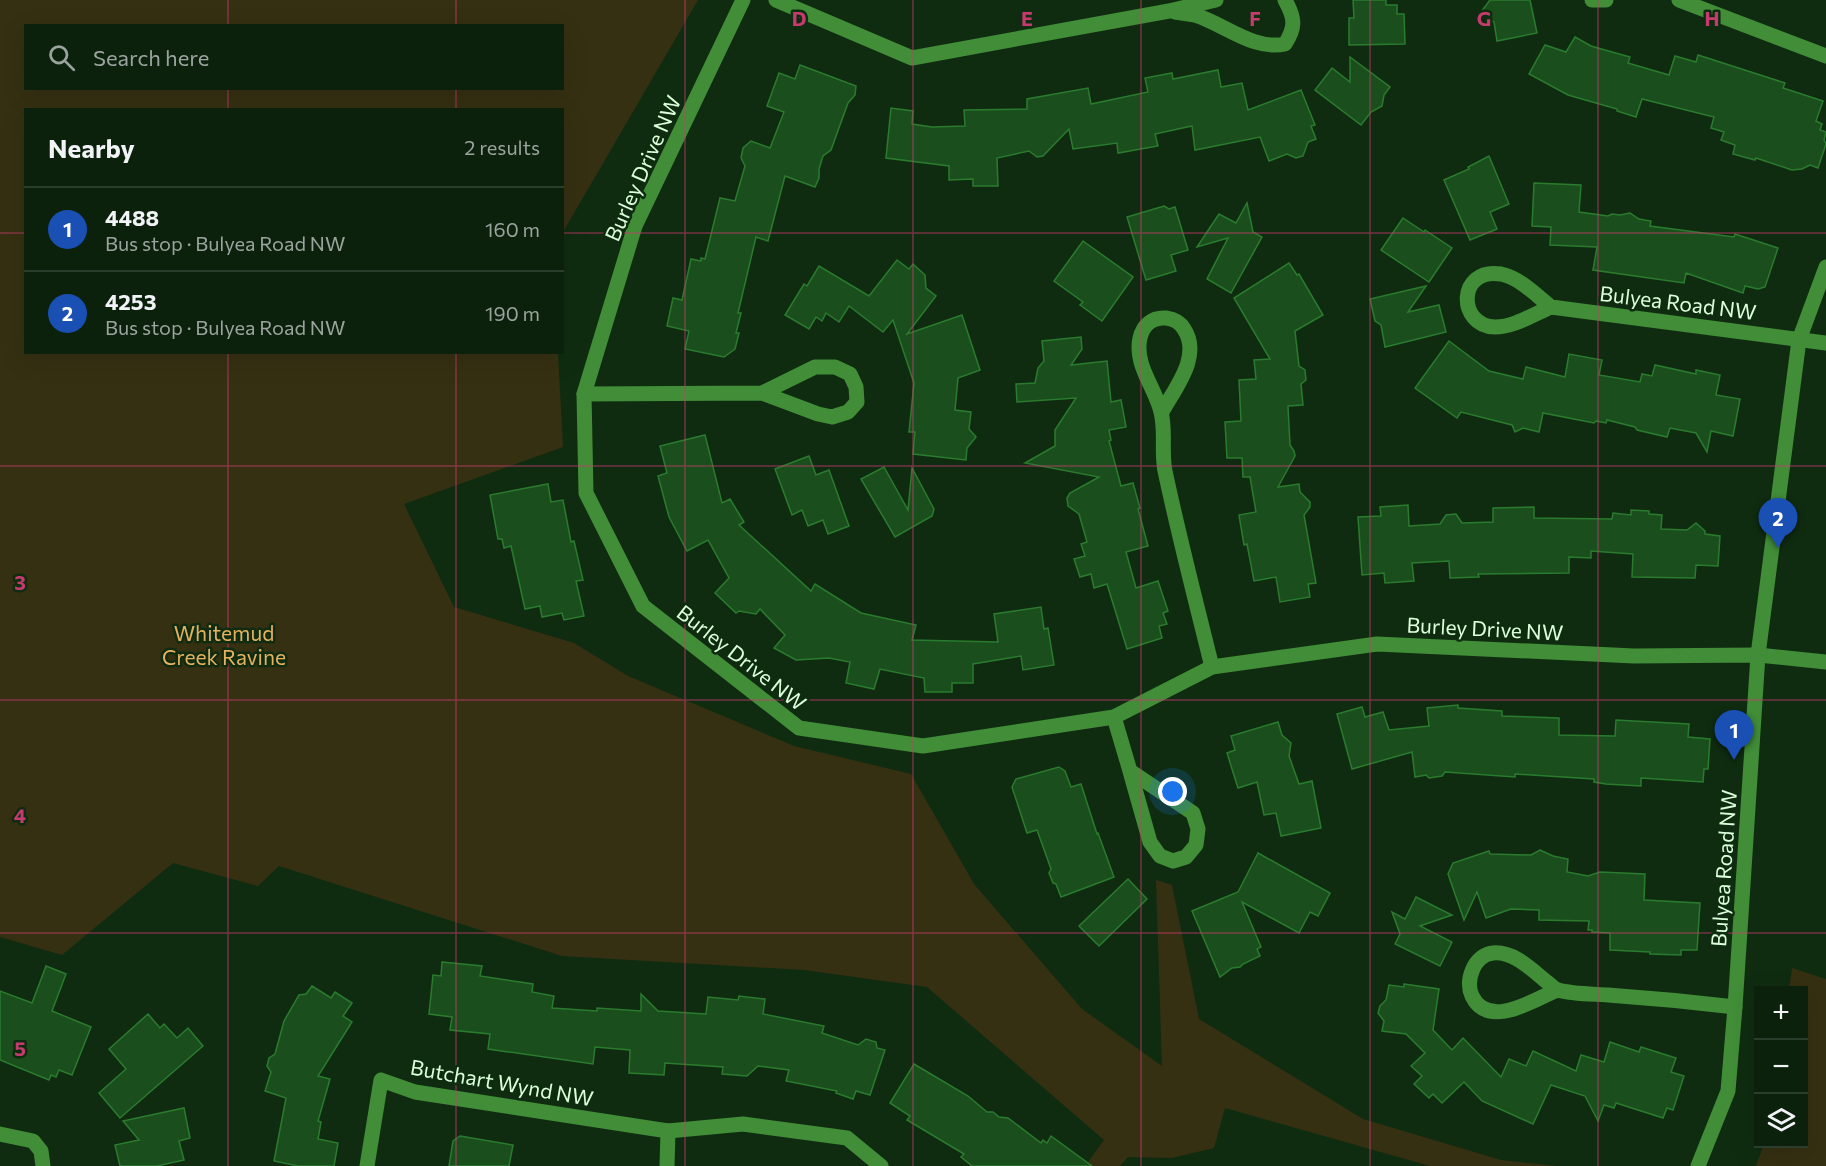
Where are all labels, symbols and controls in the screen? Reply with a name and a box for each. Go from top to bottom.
text: D [792,6,806,30]
text: E [1021,6,1033,30]
text: F [1249,6,1261,30]
text: G [1477,6,1491,30]
text: H [1705,6,1720,30]
search box [24,24,564,90]
icon: search [45,41,78,74]
text: Search here [93,44,209,71]
street label: Burley Drive NW [599,91,685,245]
text: Nearby [48,132,135,163]
text: 2 results [464,135,540,159]
text: 4488 [105,204,159,231]
text: 1 [63,217,72,241]
text: 160 m [485,217,540,241]
text: Bus stop · Bulyea Road NW [105,231,345,255]
street label: Bulyea Road NW [1598,280,1758,324]
text: 4253 [105,288,157,315]
text: 2 [62,301,73,325]
text: 190 m [485,301,540,325]
text: Bus stop · Bulyea Road NW [105,315,345,339]
pin: 2 [1758,498,1798,548]
text: 3 [14,570,26,594]
street label: Burley Drive NW [673,599,811,715]
street label: Burley Drive NW [1406,611,1564,645]
park label: Whitemud Creek Ravine [162,620,286,669]
pin: 1 [1714,710,1754,760]
your location [1158,777,1187,806]
street label: Bulyea Road NW [1705,789,1741,947]
text: 4 [14,803,26,827]
map controls [1754,986,1808,1148]
button: + [1754,986,1808,1040]
text: 5 [14,1036,26,1060]
button: − [1754,1040,1808,1094]
street label: Butchart Wynd NW [409,1054,595,1110]
button: layers [1754,1094,1808,1148]

